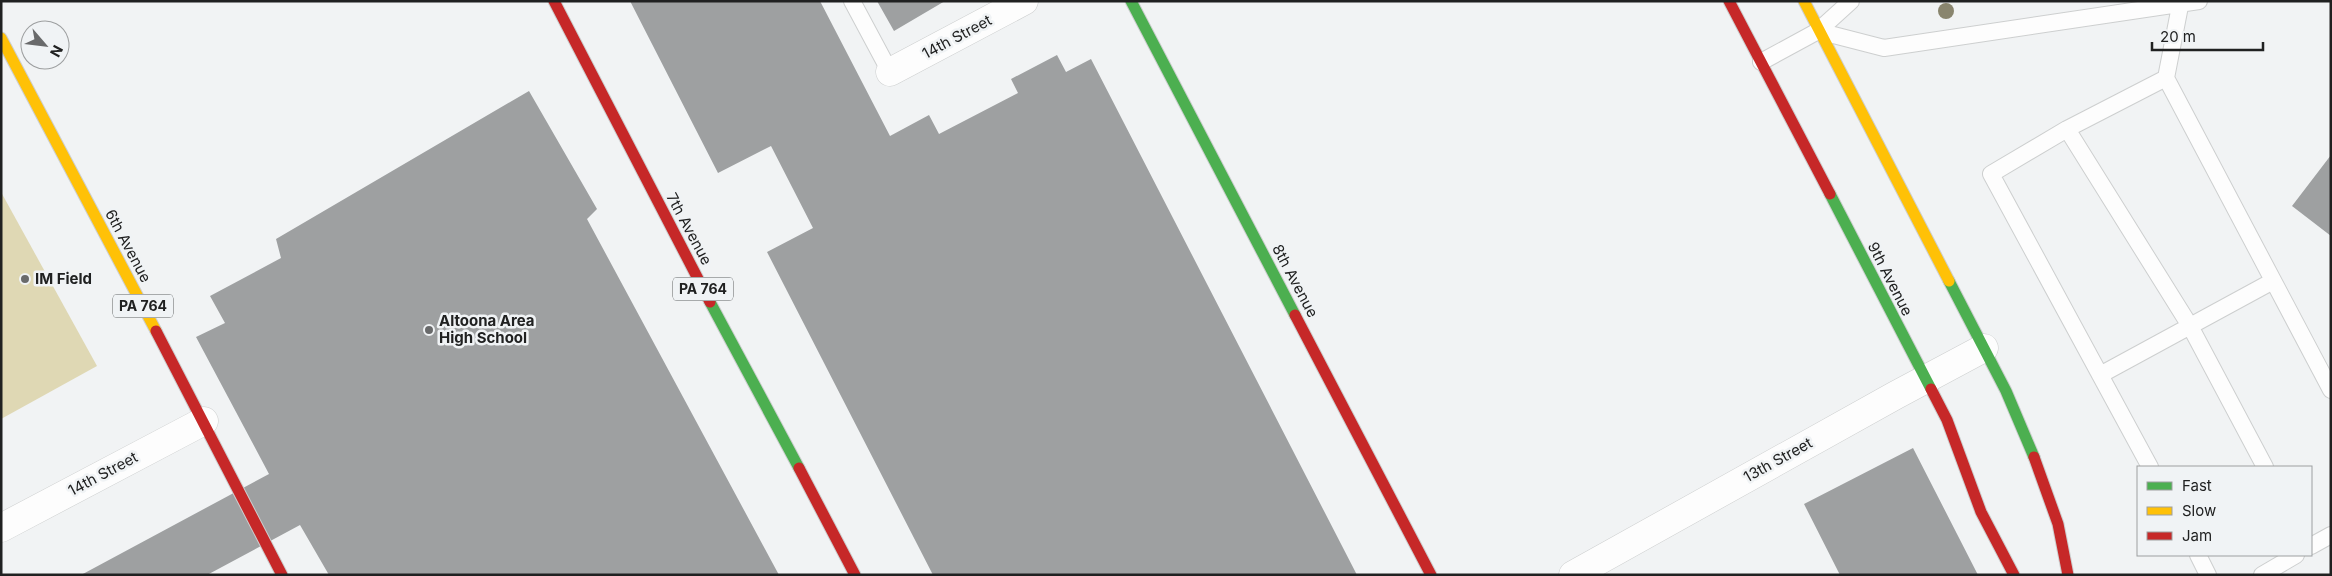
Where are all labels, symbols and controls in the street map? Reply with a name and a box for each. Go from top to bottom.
street label: 14th Street [919,10,995,63]
north arrow [20,20,70,70]
scale bar [2152,20,2263,52]
text: 20 m [2160,27,2196,46]
text: N [47,43,67,60]
street label: 7th Avenue [662,189,716,268]
street label: 6th Avenue [101,206,156,286]
street label: 9th Avenue [1864,239,1917,319]
street label: 8th Avenue [1268,241,1323,321]
place label: IM Field [35,269,92,288]
marker: IM Field [19,273,31,285]
road number: PA 764 [673,278,733,300]
road number: PA 764 [113,294,173,318]
place label: Altoona Area High School [439,311,535,347]
marker: Altoona Area High School [423,324,435,336]
street label: 13th Street [1740,433,1816,486]
street label: 14th Street [65,447,141,500]
legend [2137,466,2312,556]
text: Fast [2182,476,2212,495]
text: Slow [2182,501,2216,520]
text: Jam [2182,526,2212,545]

